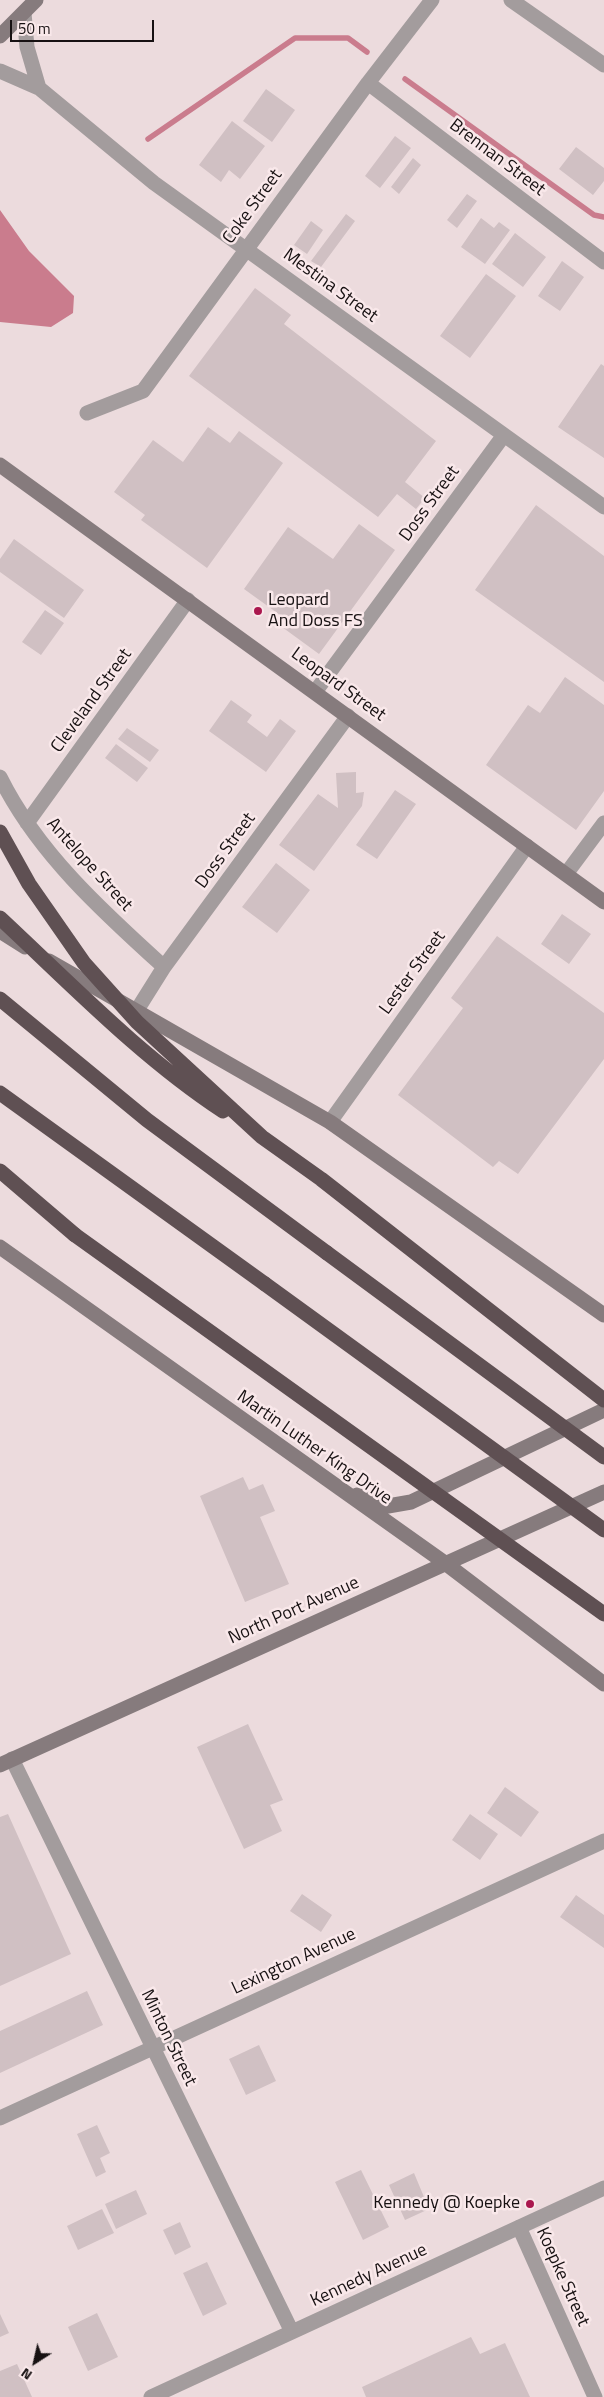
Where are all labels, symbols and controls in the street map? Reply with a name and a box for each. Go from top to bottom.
scale bar [12,10,156,42]
text: 50 m [18,17,51,40]
street label: Brennan Street [445,115,549,201]
street label: Coke Street [219,165,287,249]
street label: Mestina Street [278,244,382,328]
street label: Doss Street [395,462,465,546]
place label: Leopard And Doss FS [268,590,363,632]
marker: Leopard And Doss FS [252,605,264,617]
street label: Leopard Street [287,643,389,727]
street label: Cleveland Street [47,645,137,757]
street label: Doss Street [191,809,261,893]
street label: Antelope Street [41,814,137,916]
street label: Lester Street [375,927,451,1019]
street label: Martin Luther King Drive [232,1386,396,1510]
street label: North Port Avenue [225,1573,363,1649]
street label: Lexington Avenue [229,1924,359,2000]
street label: Minton Street [135,1986,201,2090]
place label: Kennedy @ Koepke [373,2193,520,2215]
marker: Kennedy @ Koepke [524,2198,536,2210]
street label: Koepke Street [531,2224,593,2330]
street label: Kennedy Avenue [307,2240,431,2312]
north arrow [10,2337,60,2387]
text: N [16,2363,36,2386]

